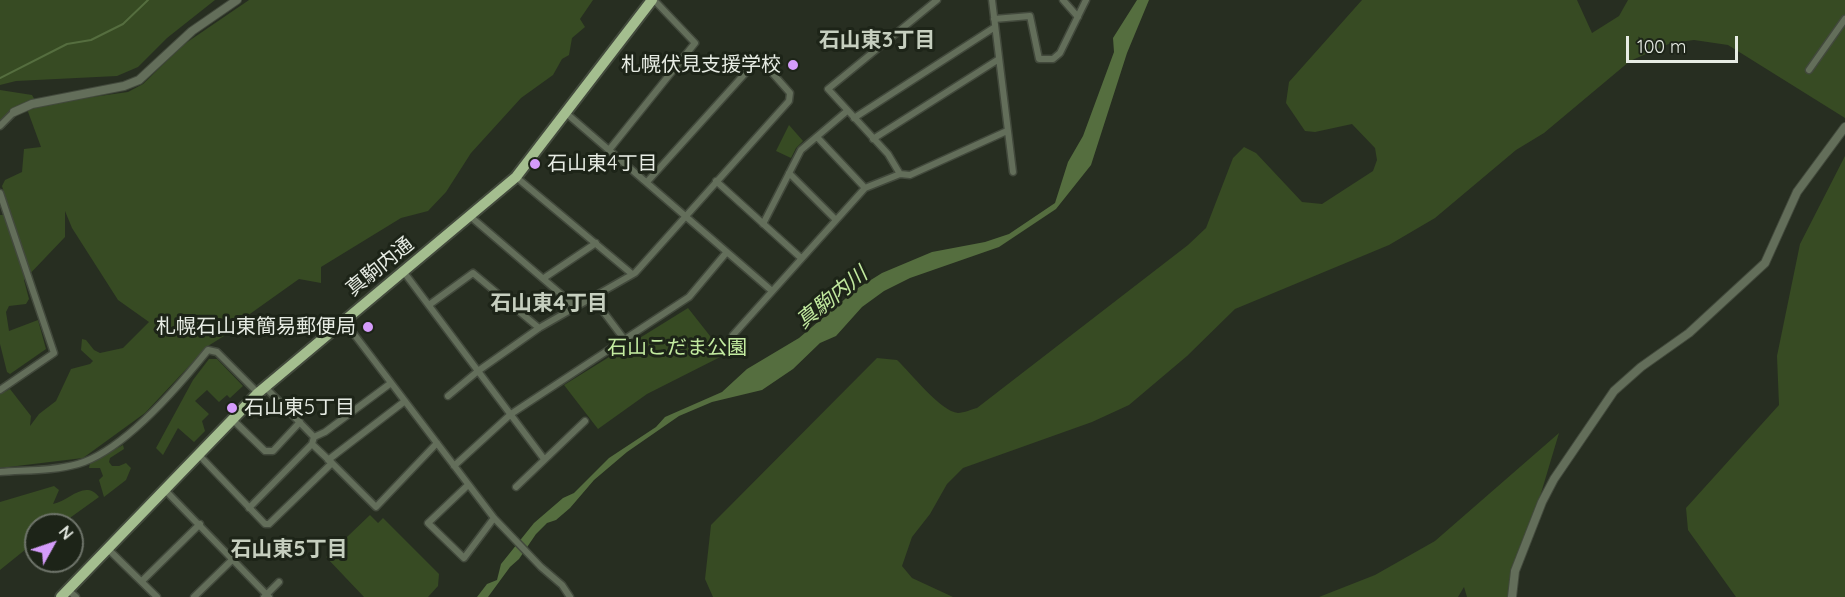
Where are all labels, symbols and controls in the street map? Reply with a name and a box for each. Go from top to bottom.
scale bar [1629,24,1742,62]
district label: 石山東3丁目 [819,28,935,54]
text: 100 m [1637,35,1686,58]
place label: 札幌伏見支援学校 [621,53,781,77]
marker: 札幌伏見支援学校 [786,58,800,72]
place label: 石山東4丁目 [547,152,658,176]
marker: 石山東4丁目 [528,157,542,171]
street label: 真駒内通 [341,233,419,301]
water label: 真駒内川 [791,262,873,334]
district label: 石山東4丁目 [490,291,608,317]
place label: 札幌石山東簡易郵便局 [156,315,356,339]
marker: 札幌石山東簡易郵便局 [361,320,375,334]
park label: 石山こだま公園 [607,336,747,360]
place label: 石山東5丁目 [244,396,355,420]
marker: 石山東5丁目 [225,401,239,415]
north arrow [24,513,84,573]
text: N [55,522,78,544]
district label: 石山東5丁目 [230,537,348,563]

